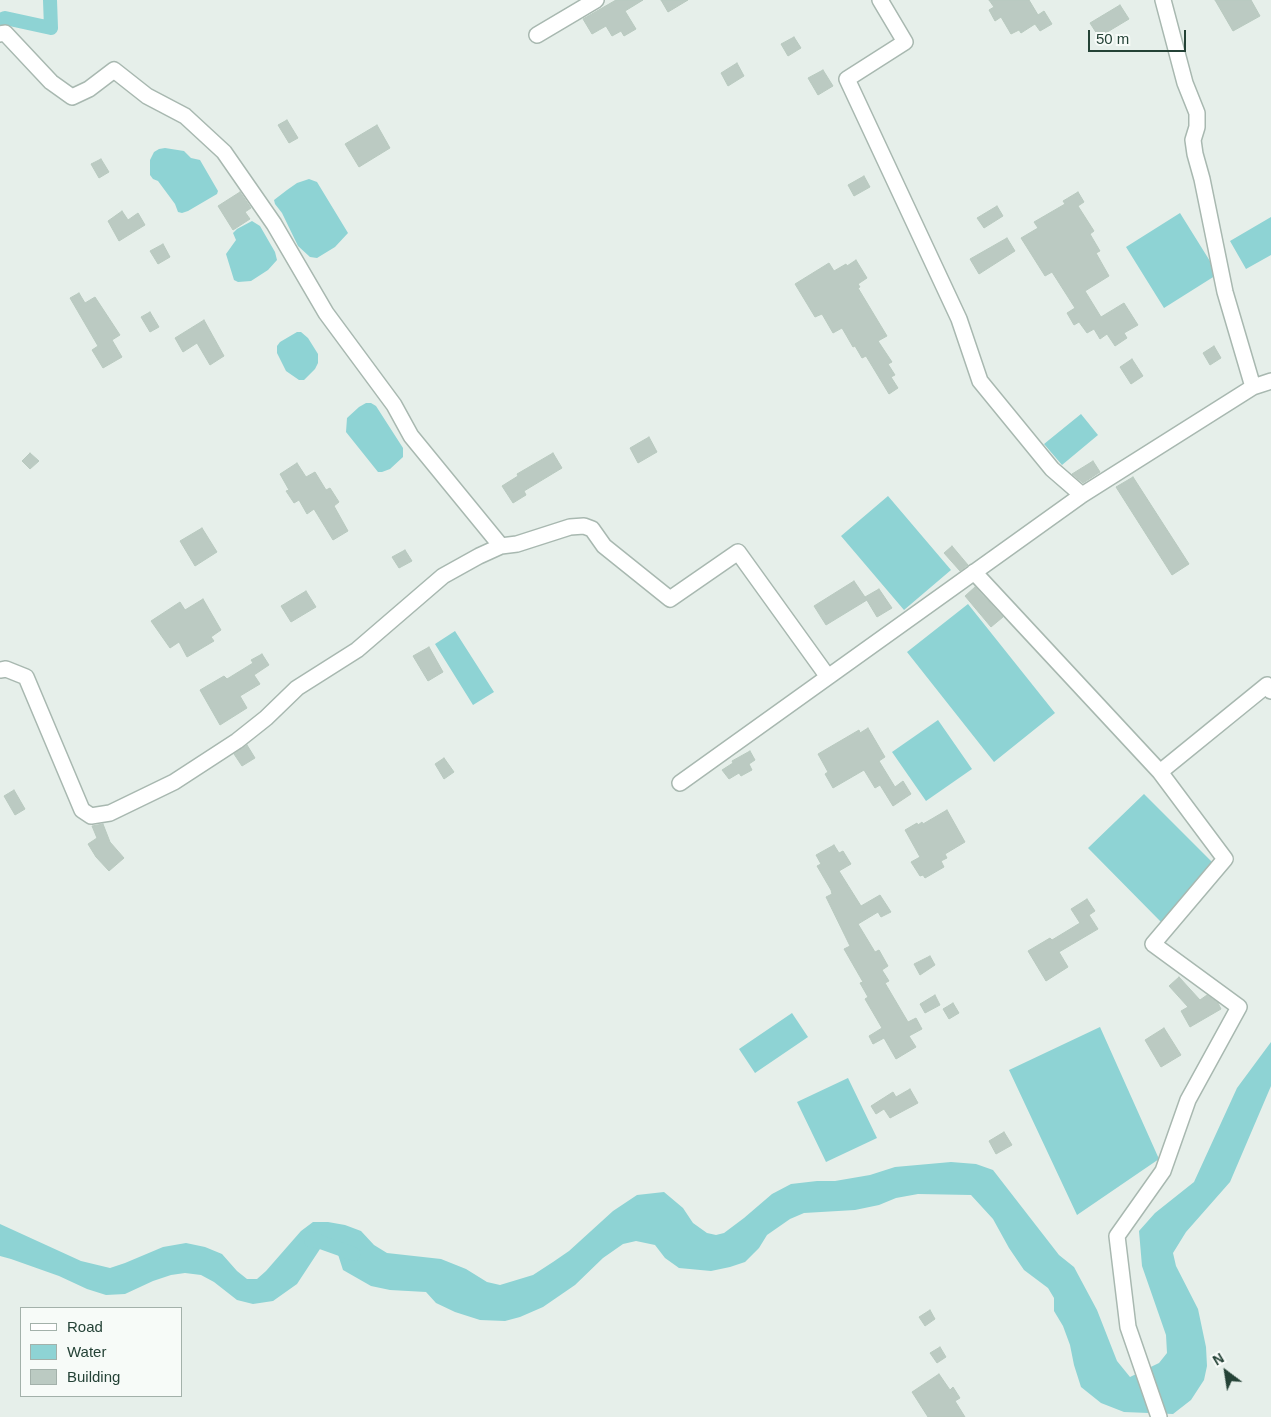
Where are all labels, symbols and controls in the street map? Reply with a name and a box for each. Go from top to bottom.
scale bar [1091,20,1188,52]
text: 50 m [1096,30,1129,47]
legend [20,1307,182,1397]
text: Road [67,1318,103,1335]
text: Water [67,1343,106,1360]
north arrow [1201,1347,1251,1397]
text: N [1210,1350,1227,1369]
text: Building [67,1368,120,1385]

